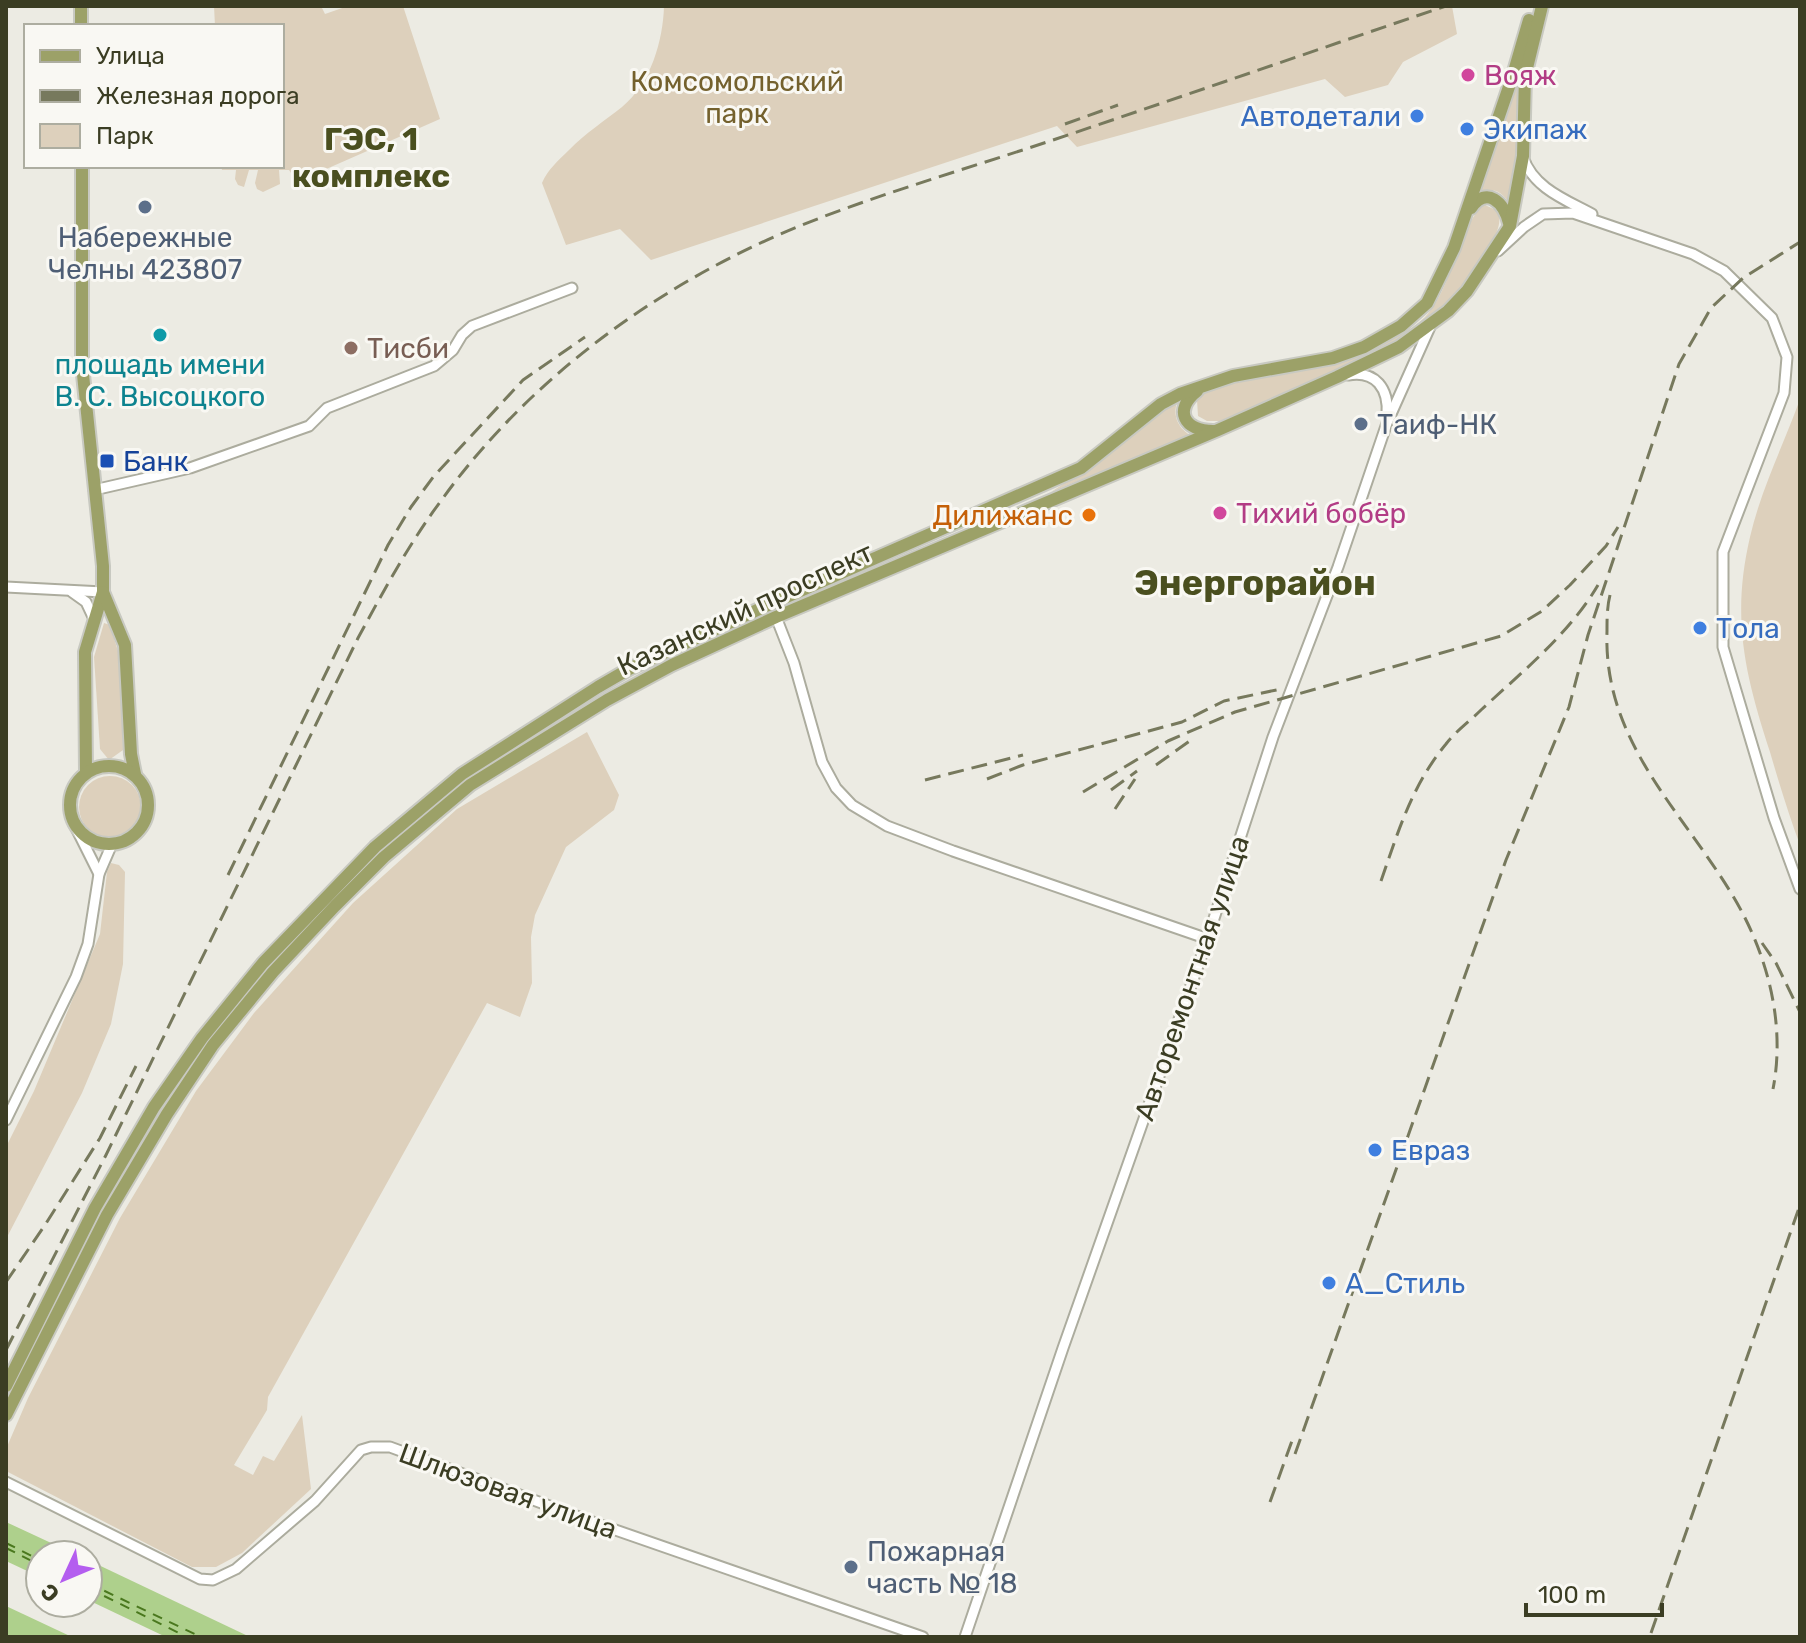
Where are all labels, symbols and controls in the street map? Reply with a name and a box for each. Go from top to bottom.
legend [24,24,284,168]
text: Улица [96,42,165,70]
place label: Вояж [1484,59,1556,92]
park label: Комсомольский парк [630,65,844,130]
marker: Вояж [1459,66,1477,84]
text: Железная дорога [96,82,299,110]
place label: Автодетали [1241,100,1401,133]
marker: Автодетали [1408,107,1426,125]
place label: Экипаж [1483,113,1587,146]
district label: ГЭС, 1 комплекс [292,120,450,195]
marker: Экипаж [1458,120,1476,138]
text: Парк [96,122,154,150]
marker: Набережные Челны 423807 [136,198,154,216]
place label: Набережные Челны 423807 [48,221,242,286]
marker: площадь имени В. С. Высоцкого [151,326,169,344]
place label: Тисби [367,332,449,365]
marker: Тисби [342,339,360,357]
place label: площадь имени В. С. Высоцкого [55,348,265,413]
place label: Таиф-НК [1377,408,1497,441]
marker: Таиф-НК [1352,415,1370,433]
place label: Банк [123,445,188,478]
marker: Банк [98,452,116,470]
place label: Тихий бобёр [1236,497,1406,530]
place label: Дилижанс [932,499,1073,532]
marker: Тихий бобёр [1211,504,1229,522]
marker: Дилижанс [1080,506,1098,524]
street label: Казанский проспект [612,535,878,683]
district label: Энергорайон [1134,561,1376,604]
place label: Тола [1716,612,1780,645]
marker: Тола [1691,619,1709,637]
street label: Авторемонтная улица [1128,831,1256,1125]
place label: Евраз [1391,1134,1470,1167]
marker: Евраз [1366,1141,1384,1159]
place label: А_Стиль [1345,1267,1465,1300]
marker: А_Стиль [1320,1274,1338,1292]
street label: Шлюзовая улица [394,1436,622,1546]
place label: Пожарная часть № 18 [867,1535,1018,1600]
north arrow [24,1539,104,1619]
marker: Пожарная часть № 18 [842,1558,860,1576]
scale bar [1526,1567,1662,1617]
text: С [35,1578,65,1607]
text: 100 m [1538,1581,1606,1609]

